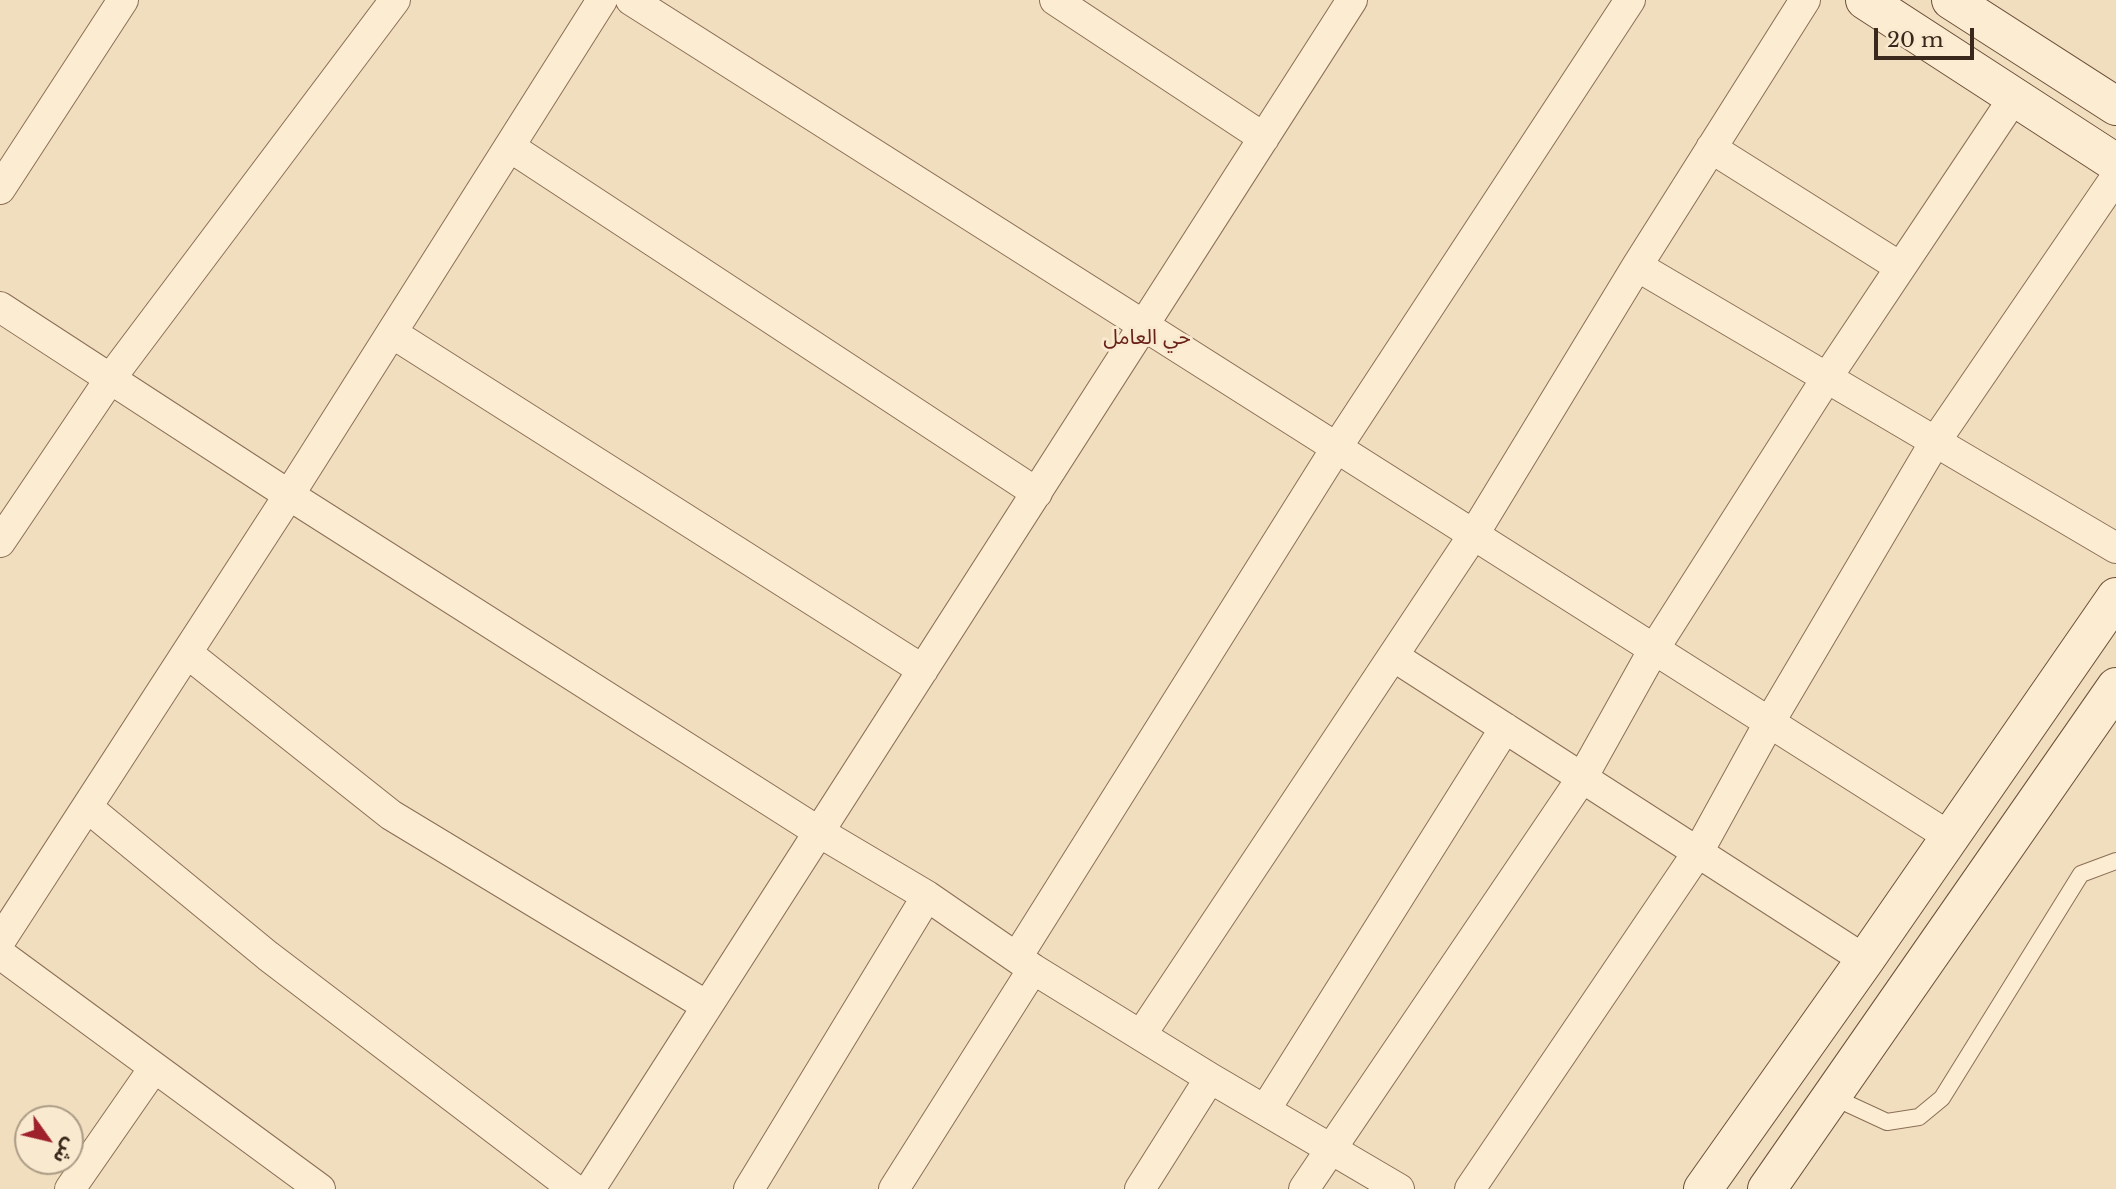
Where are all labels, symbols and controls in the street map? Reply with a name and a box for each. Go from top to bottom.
scale bar [1878,14,1978,58]
text: 20 m [1887,27,1944,53]
district label: حي العامل [1103,325,1191,351]
north arrow [14,1105,84,1175]
text: ش [48,1134,82,1168]

